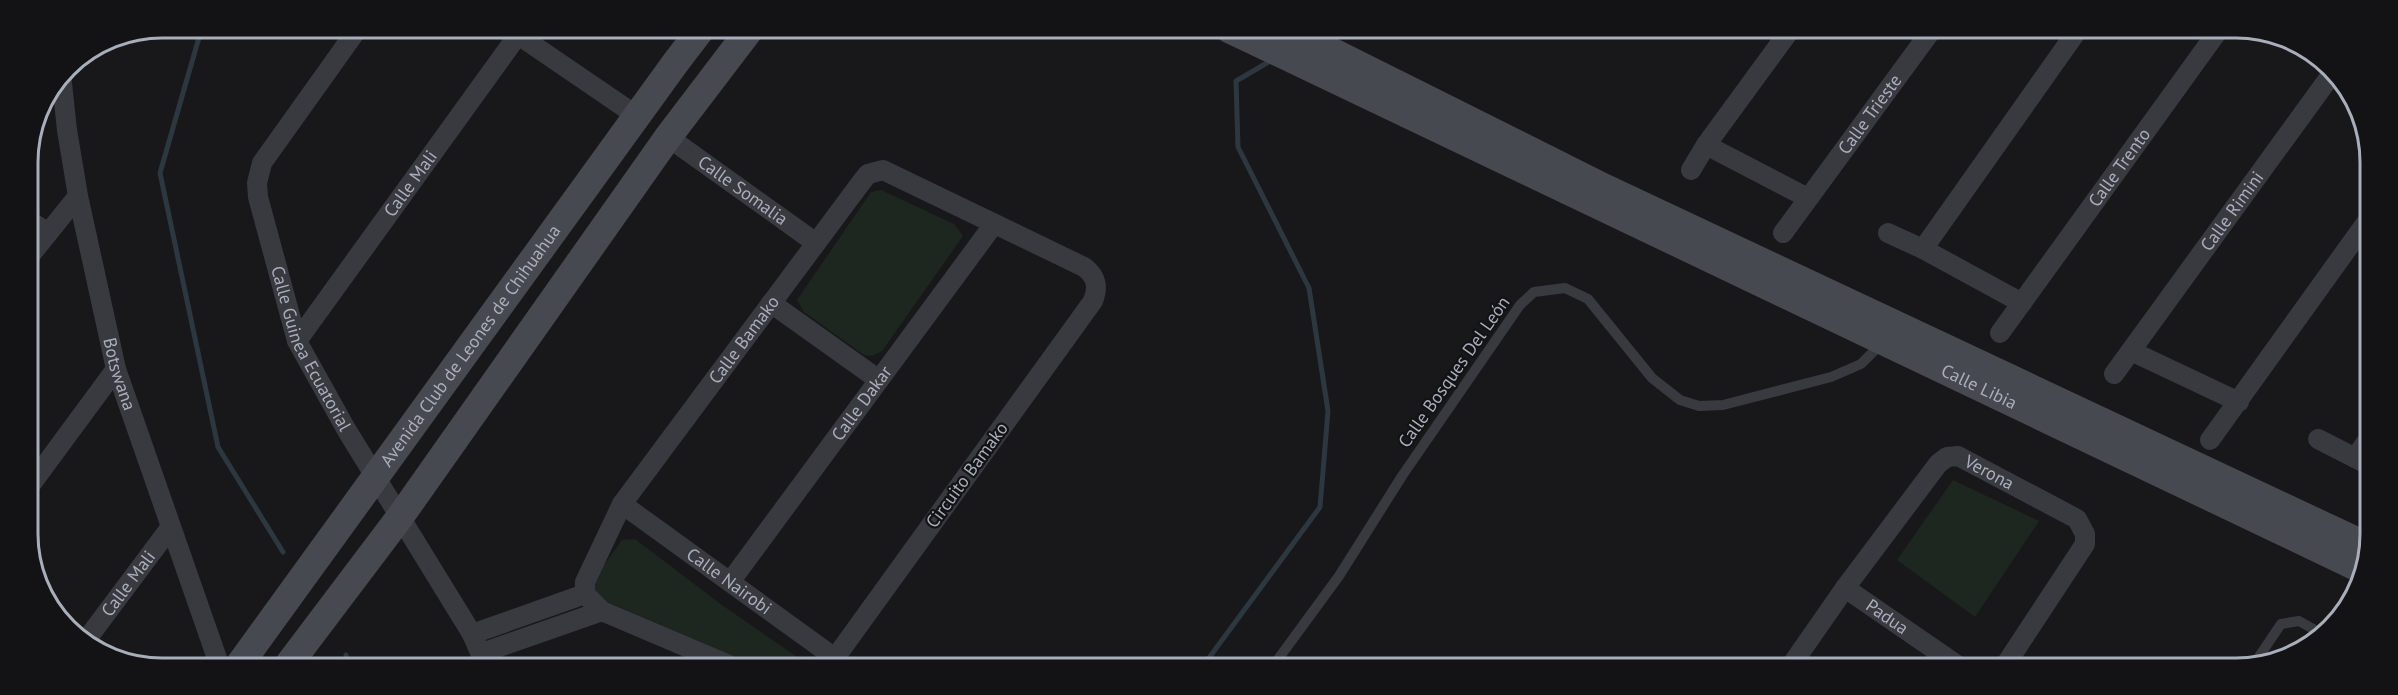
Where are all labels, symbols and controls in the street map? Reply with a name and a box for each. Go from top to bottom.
street label: Calle Trieste [1833,70,1906,159]
street label: Calle Trento [2083,123,2155,211]
street label: Calle Mali [378,146,442,221]
street label: Calle Somalia [694,150,793,230]
street label: Calle Rimini [2195,167,2268,255]
street label: Avenida Club de Leones de Chihuahua [375,220,565,471]
street label: Calle Guinea Ecuatorial [266,263,357,436]
street label: Calle Bamako [703,291,784,388]
street label: Calle Bosques Del León [1393,292,1515,452]
street label: Botswana [98,335,142,413]
street label: Calle Libia [1938,359,2021,414]
street label: Calle Dakar [826,361,897,445]
street label: Circuito Bamako [920,417,1013,532]
street label: Verona [1960,449,2018,495]
street label: Calle Nairobi [682,542,776,619]
street label: Calle Mali [96,546,160,621]
street label: Padua [1862,594,1913,639]

